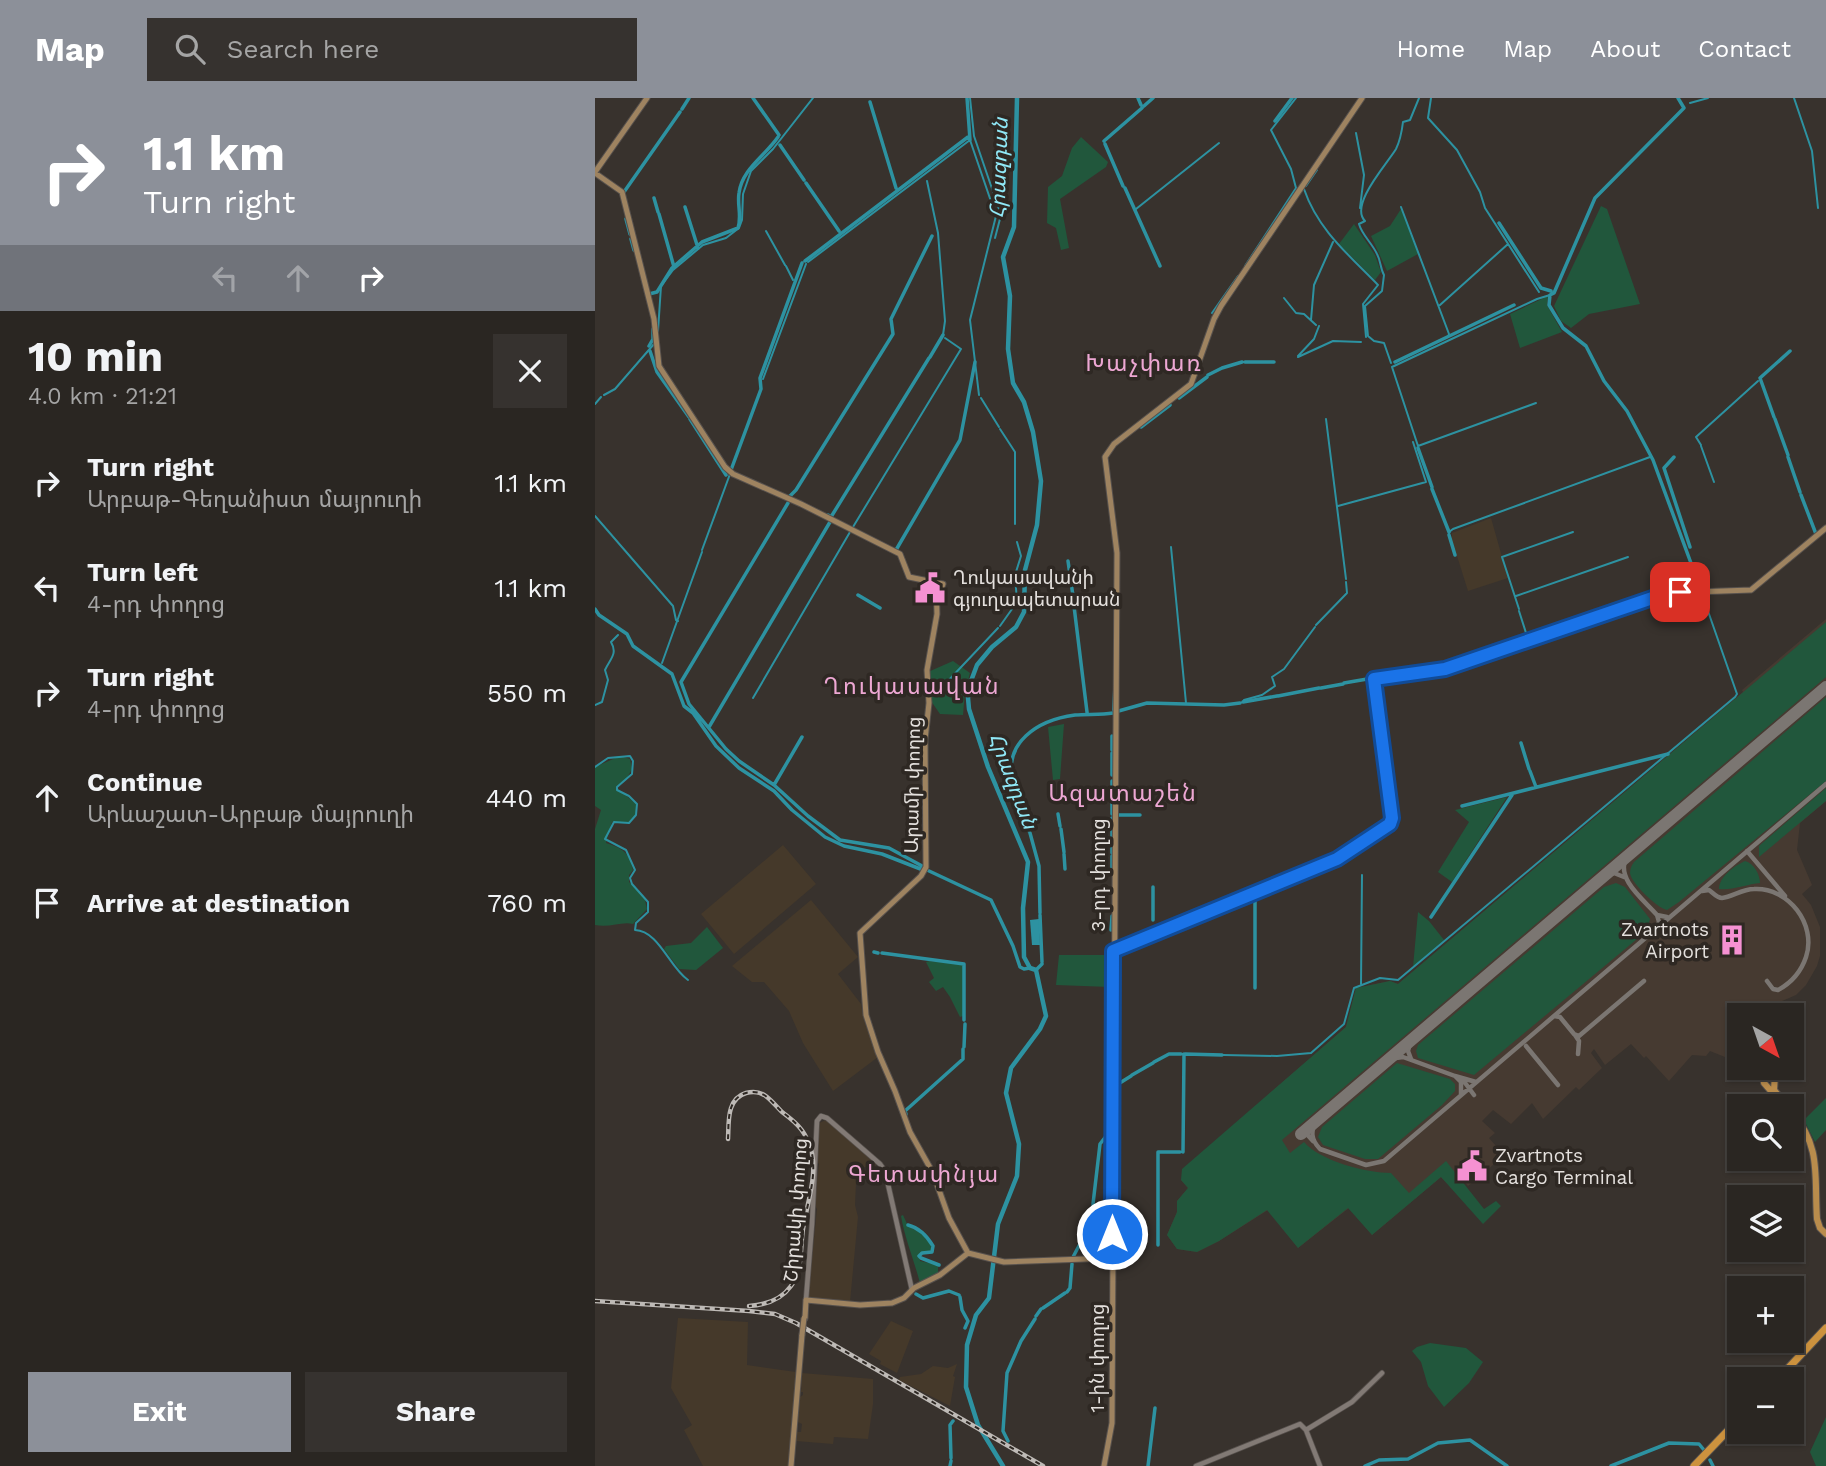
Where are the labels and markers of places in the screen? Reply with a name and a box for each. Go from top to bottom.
pin [1650,562,1710,622]
place label: Ղուկասավանի գյուղապետարան [953,566,1120,611]
public building icon: Ղուկասավանի գյուղապետարան [913,571,947,605]
place label: Zvartnots Airport [1621,918,1709,963]
building icon: Zvartnots Airport [1715,923,1749,957]
place label: Zvartnots Cargo Terminal [1495,1144,1633,1189]
public building icon: Zvartnots Cargo Terminal [1455,1149,1489,1183]

